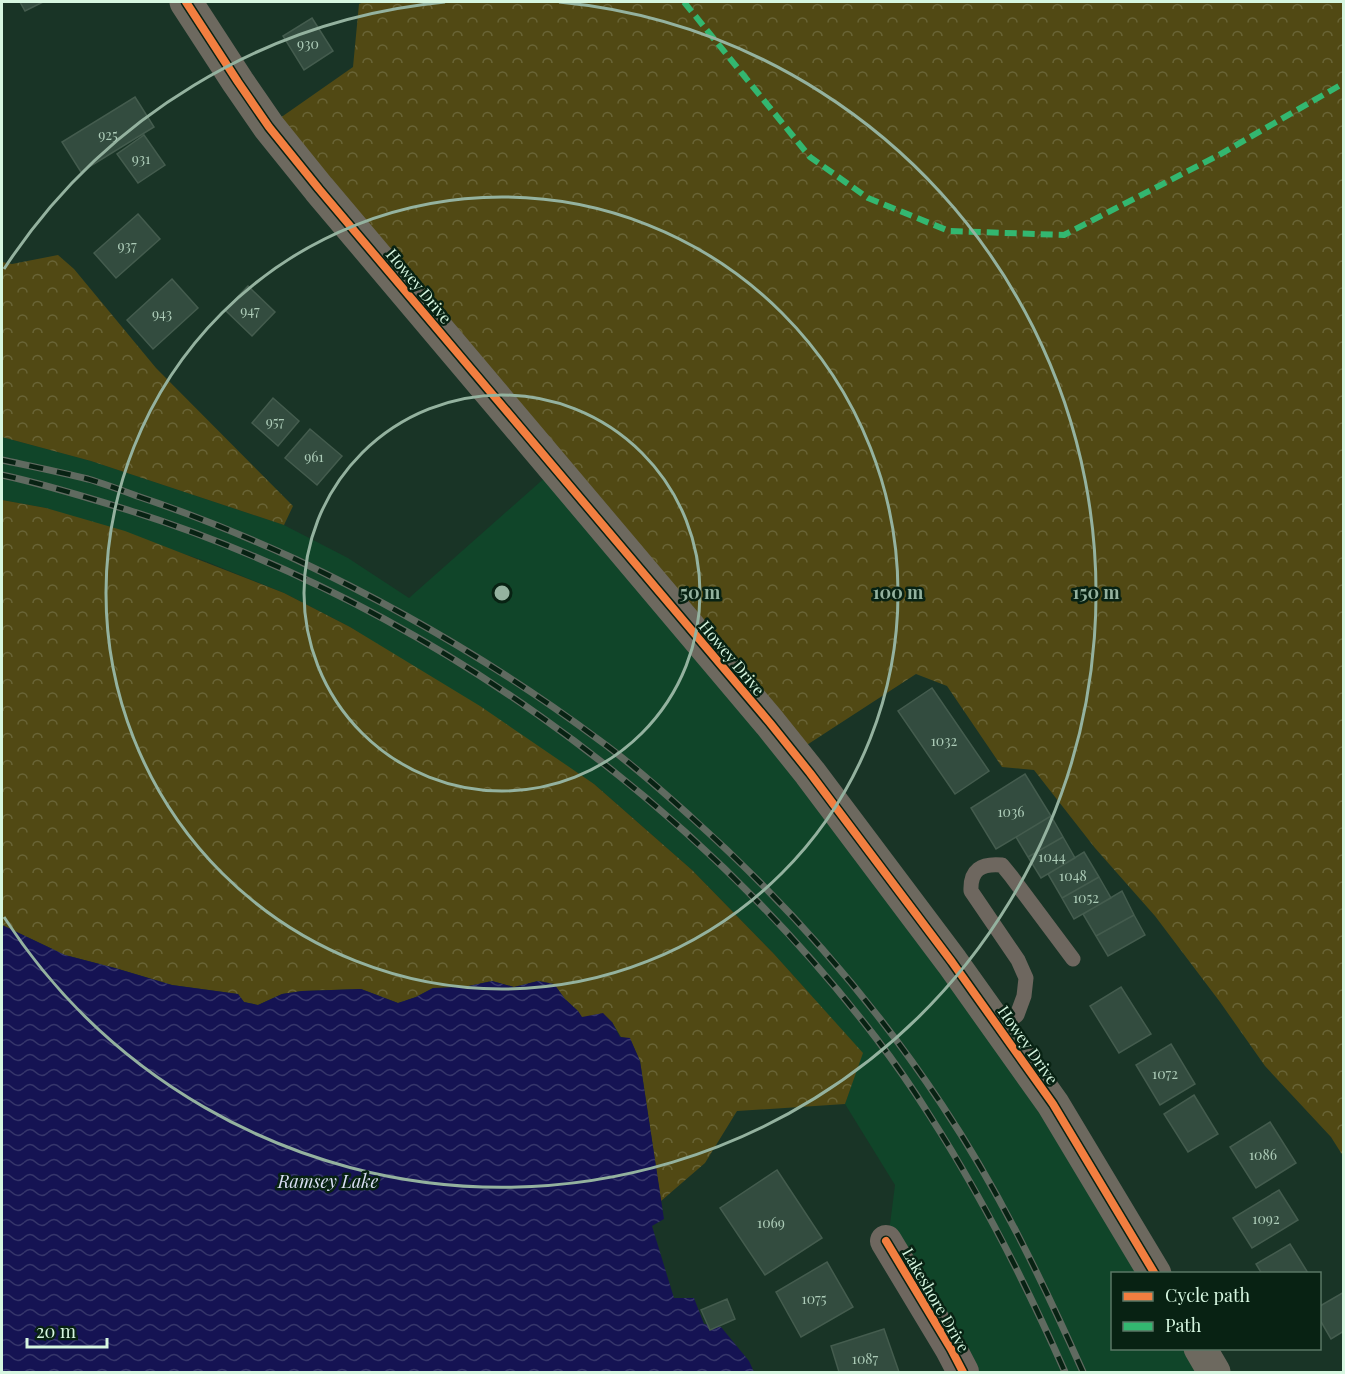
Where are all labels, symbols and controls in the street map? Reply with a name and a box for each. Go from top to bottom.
house number: 930 [297,34,319,53]
house number: 925 [98,125,118,144]
house number: 931 [132,149,150,168]
house number: 937 [117,236,137,255]
street label: Howey Drive [382,244,457,327]
house number: 947 [240,301,260,320]
house number: 943 [152,304,172,323]
house number: 957 [266,412,285,431]
house number: 961 [304,447,324,466]
text: 50 m [680,580,721,604]
text: 100 m [873,580,924,604]
text: 150 m [1072,580,1120,604]
centre of rings [492,583,512,603]
street label: Howey Drive [695,616,770,699]
house number: 1032 [931,731,958,750]
house number: 1036 [997,802,1025,821]
house number: 1044 [1038,847,1066,866]
house number: 1048 [1059,866,1087,885]
house number: 1052 [1073,888,1099,907]
street label: Howey Drive [994,1001,1063,1088]
house number: 1072 [1152,1064,1178,1083]
house number: 1086 [1249,1145,1277,1164]
water label: Ramsey Lake [277,1169,379,1193]
house number: 1092 [1252,1209,1280,1228]
house number: 1069 [757,1213,785,1232]
street label: Lakeshore Drive [898,1244,975,1356]
legend [1111,1272,1321,1350]
text: Cycle path [1165,1283,1250,1307]
house number: 1075 [801,1289,827,1308]
scale bar [27,1311,106,1349]
text: Path [1165,1313,1202,1337]
text: 20 m [36,1319,76,1343]
house number: 1087 [852,1349,879,1368]

